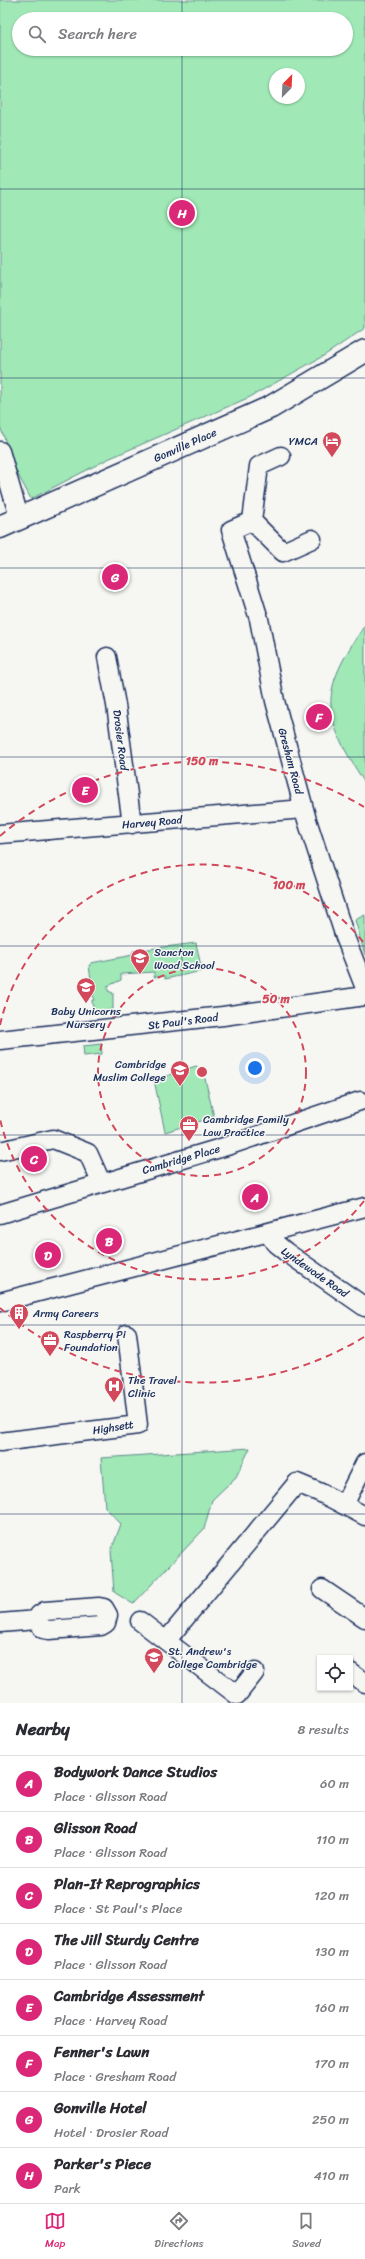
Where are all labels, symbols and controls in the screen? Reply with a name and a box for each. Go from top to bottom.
search box [12,12,353,56]
text: Search here [58,21,137,47]
icon: search [26,23,48,45]
north arrow [269,68,305,104]
pin: H [169,198,195,228]
street label: Gonville Place [151,423,220,468]
hotel icon: YMCA [321,430,343,458]
place label: YMCA [289,432,318,451]
pin: G [102,562,128,592]
pin: F [306,702,332,732]
street label: Drosier Road [107,709,134,773]
street label: Gresham Road [273,726,309,798]
text: 150 m [186,750,219,772]
pin: E [72,775,98,805]
street label: Harvey Road [121,810,184,835]
text: 100 m [273,874,306,896]
place label: Sancton Wood School [154,943,216,975]
school or university icon: Sancton Wood School [129,947,151,975]
school or university icon: Baby Unicorns Nursery [75,976,97,1004]
text: 50 m [262,988,290,1010]
place label: Baby Unicorns Nursery [51,1002,122,1034]
street label: St Paul's Road [147,1008,220,1035]
place label: Cambridge Muslim College [93,1055,167,1087]
your location [245,1058,265,1078]
school or university icon: Cambridge Muslim College [169,1059,191,1087]
centre of rings [195,1065,209,1079]
place label: Cambridge Family Law Practice [203,1110,289,1142]
office icon: Cambridge Family Law Practice [178,1114,200,1142]
street label: Cambridge Place [140,1139,223,1180]
pin: C [21,1144,47,1174]
pin: A [242,1182,268,1212]
pin: B [96,1226,122,1256]
pin: D [35,1240,61,1270]
street label: Lyndewode Road [277,1242,353,1304]
building icon: Army Careers [8,1302,30,1330]
place label: Army Careers [32,1304,99,1323]
place label: Raspberry Pi Foundation [64,1325,127,1357]
office icon: Raspberry Pi Foundation [39,1329,61,1357]
place label: The Travel Clinic [128,1371,178,1403]
hospital icon: The Travel Clinic [103,1375,125,1403]
street label: Highsett [91,1415,135,1440]
place label: St. Andrew's College Cambridge [168,1642,258,1674]
school or university icon: St. Andrew's College Cambridge [143,1646,165,1674]
map controls [317,1655,353,1691]
button: locate [317,1655,353,1691]
text: Nearby [16,1714,70,1744]
text: 8 results [297,1718,349,1741]
text: Bodywork Dance Studios [54,1759,217,1785]
text: A [25,1772,33,1795]
text: 60 m [320,1772,349,1795]
text: Place · Glisson Road [54,1785,167,1808]
text: Glisson Road [54,1815,136,1841]
text: B [25,1828,33,1851]
text: 110 m [316,1828,349,1851]
text: Place · Glisson Road [54,1841,167,1864]
text: Plan-It Reprographics [54,1871,200,1897]
text: C [25,1884,33,1907]
text: 120 m [314,1884,349,1907]
text: Place · St Paul's Place [54,1897,182,1920]
text: The Jill Sturdy Centre [54,1927,199,1953]
text: D [25,1940,33,1963]
text: 130 m [315,1940,349,1963]
text: Place · Glisson Road [54,1953,167,1976]
text: Cambridge Assessment [54,1983,204,2009]
text: E [25,1996,33,2019]
text: 160 m [314,1996,349,2019]
text: Place · Harvey Road [54,2009,167,2032]
text: Fenner's Lawn [54,2039,149,2065]
text: F [25,2052,33,2075]
text: 170 m [314,2052,349,2075]
text: Place · Gresham Road [54,2065,176,2088]
text: Gonville Hotel [54,2095,147,2121]
text: G [25,2108,33,2131]
text: 250 m [312,2108,349,2131]
text: Hotel · Drosier Road [54,2121,168,2144]
text: Parker's Piece [54,2151,151,2177]
text: H [24,2164,34,2187]
text: 410 m [314,2164,349,2187]
text: Park [54,2177,81,2200]
tab: Map [44,2210,66,2253]
tab: Directions [154,2210,204,2253]
tab: Saved [292,2210,321,2253]

